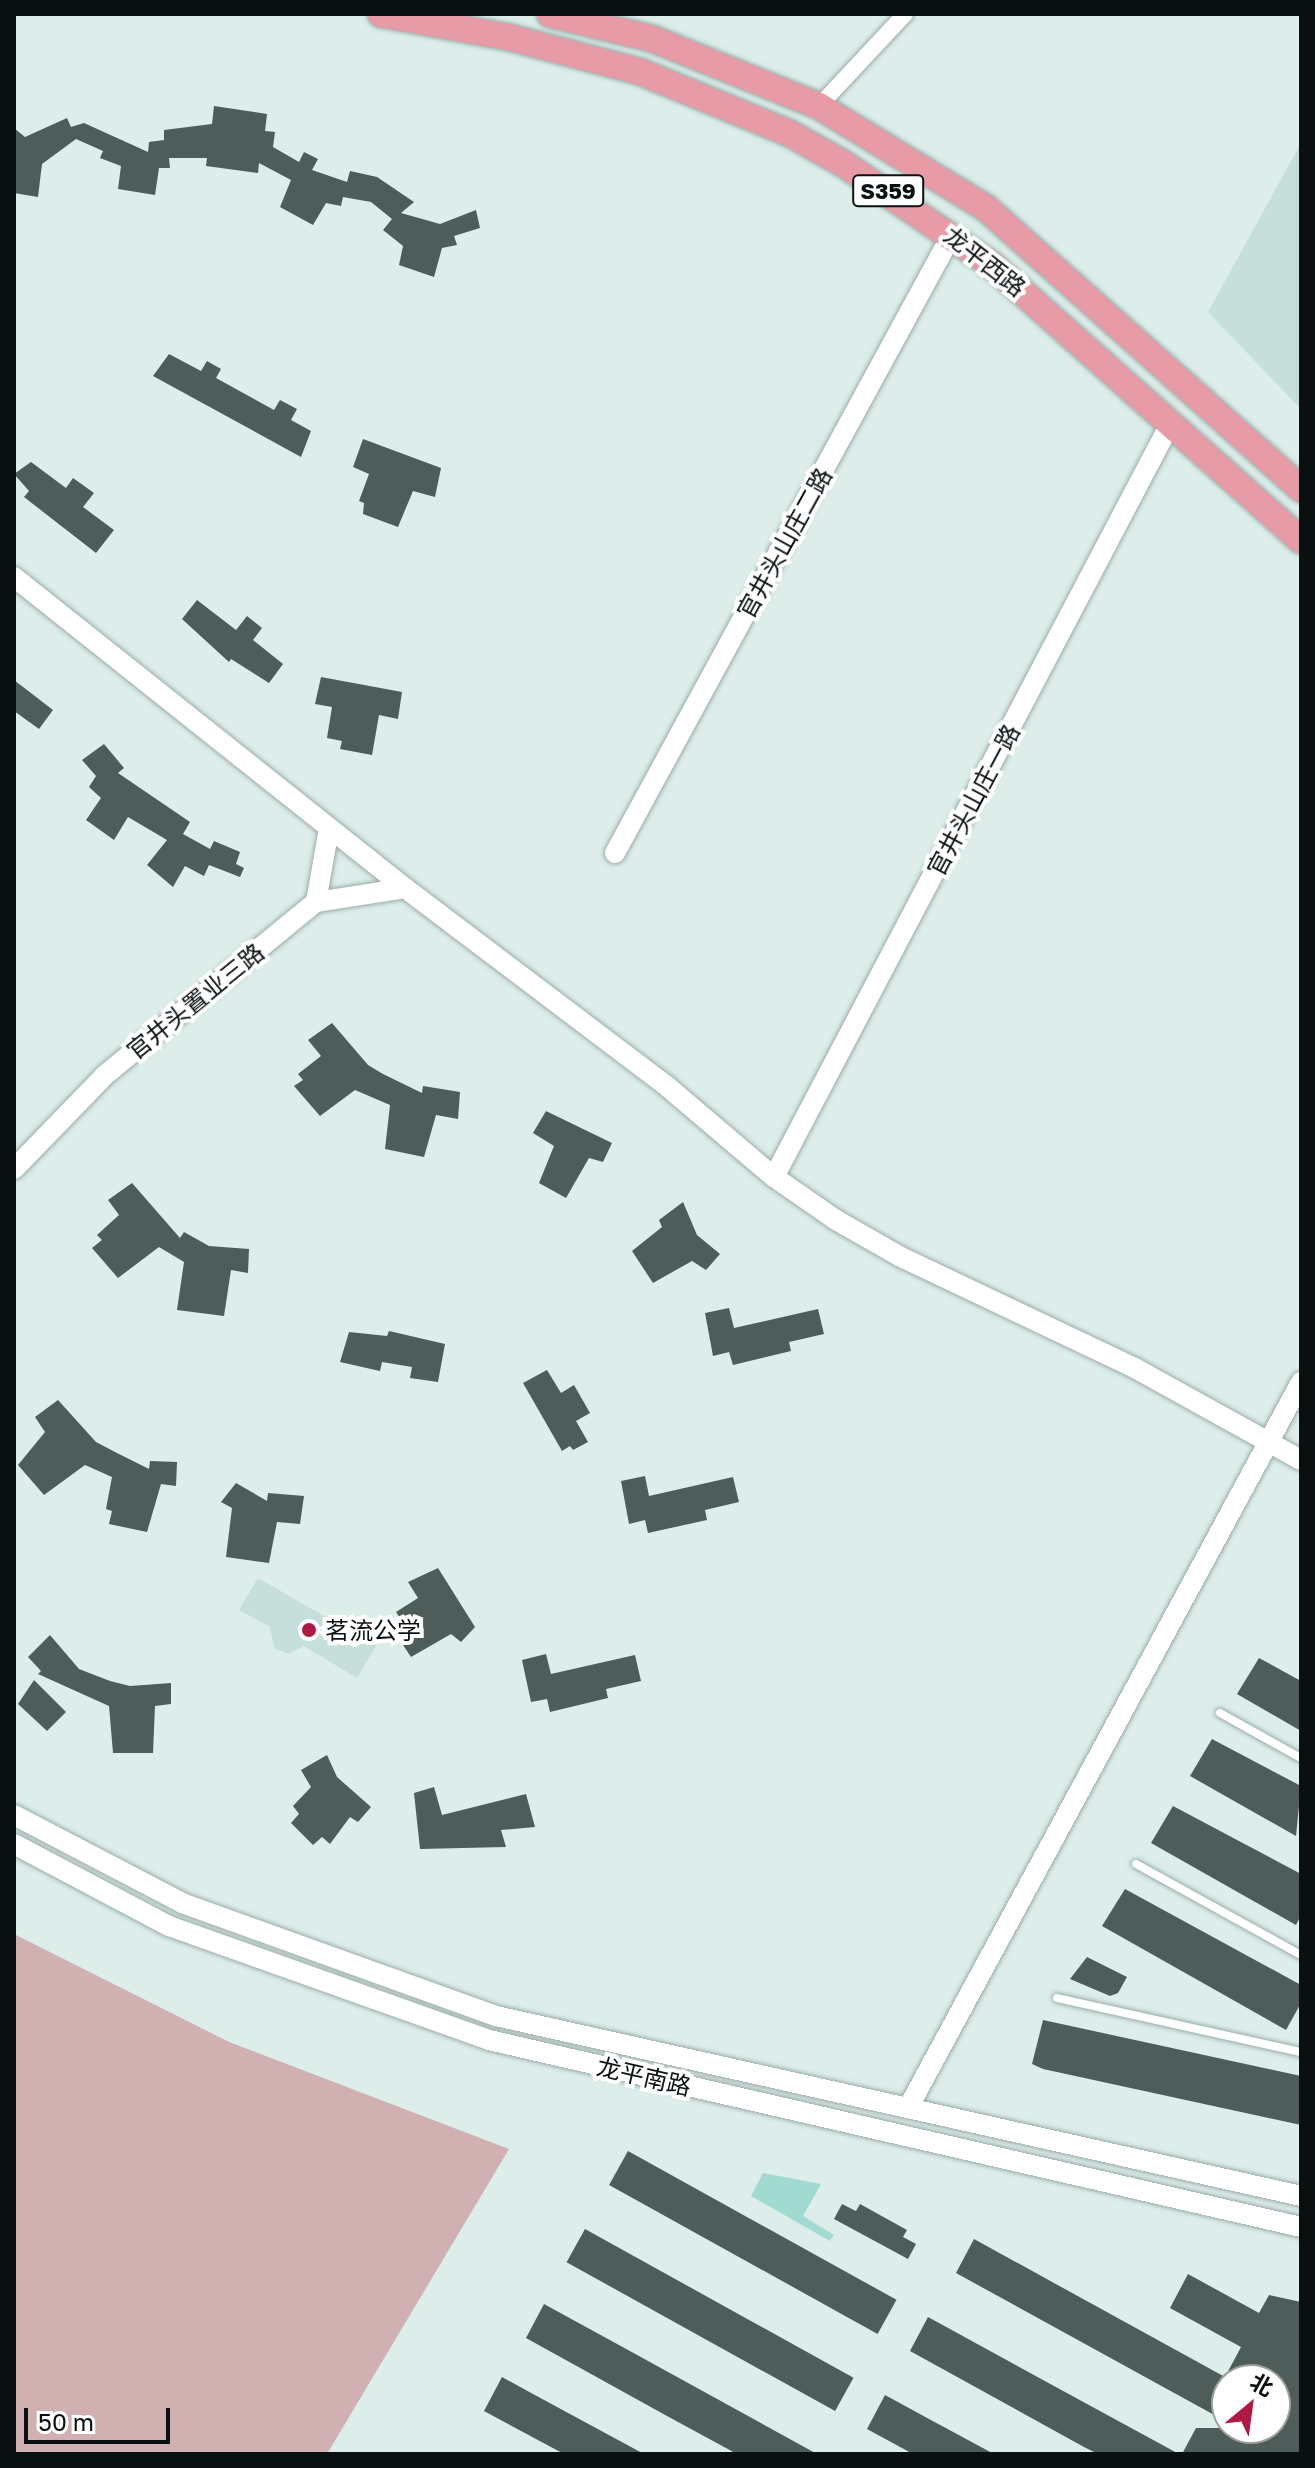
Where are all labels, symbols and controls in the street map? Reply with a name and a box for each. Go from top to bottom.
road number: S359 [852,173,924,209]
street label: 龙平西路 [938,220,1032,302]
street label: 官井头山庄二路 [731,463,837,623]
street label: 官井头山庄一路 [921,719,1025,881]
street label: 官井头置业三路 [121,937,269,1065]
place label: 茗流公学 [325,1616,421,1644]
marker: 茗流公学 [300,1621,318,1639]
street label: 龙平南路 [594,2051,694,2101]
north arrow [1211,2364,1291,2444]
text: 北 [1246,2367,1278,2401]
scale bar [28,2392,174,2442]
text: 50 m [38,2407,94,2436]

